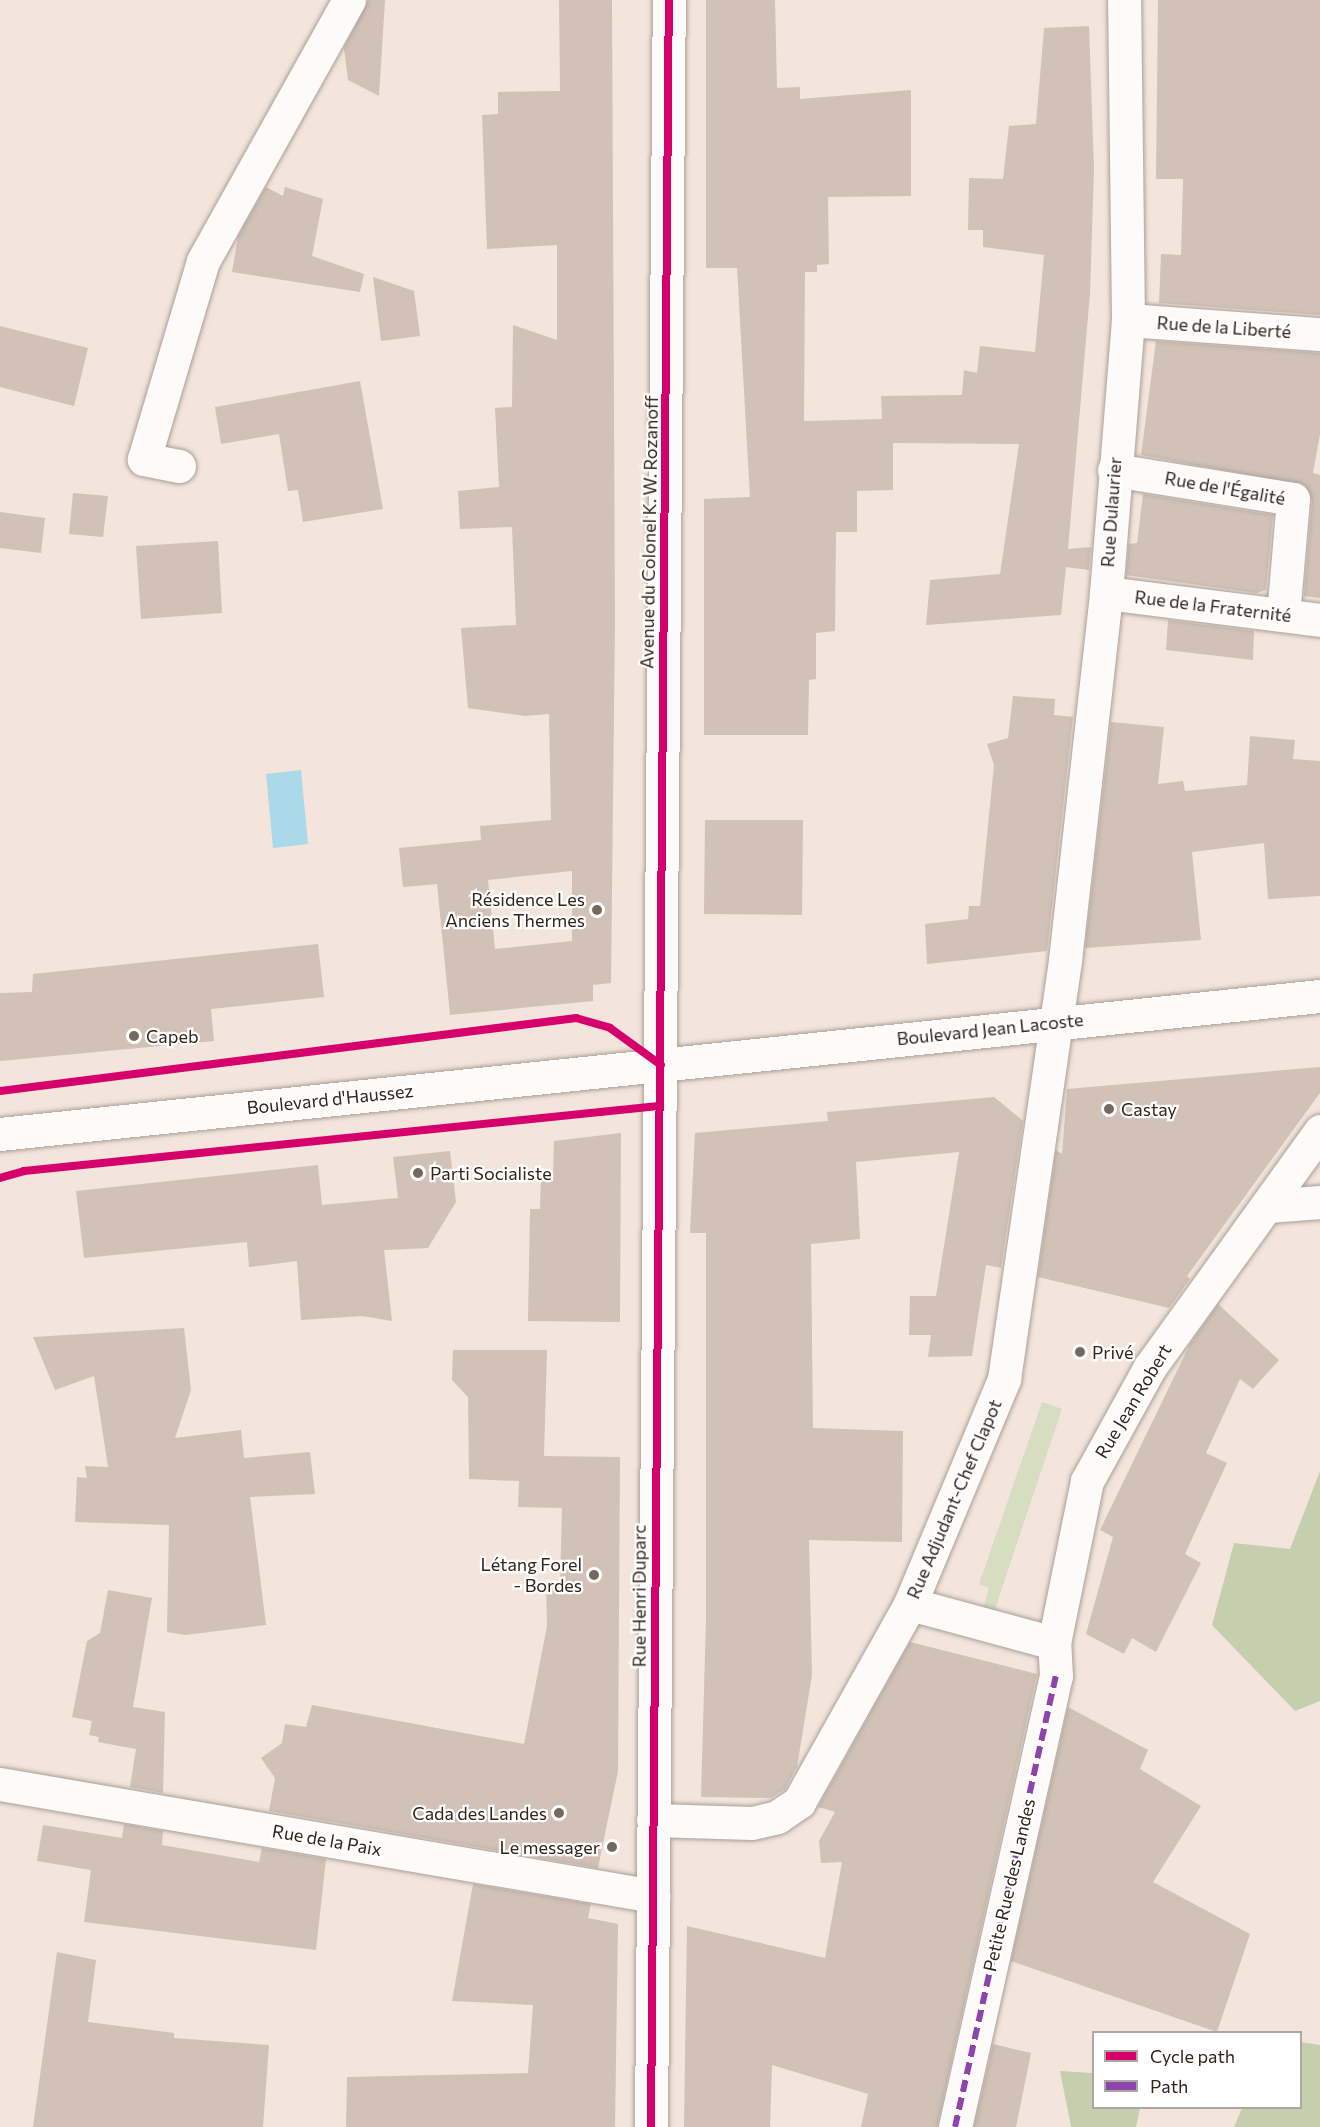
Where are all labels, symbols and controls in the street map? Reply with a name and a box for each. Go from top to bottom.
street label: Rue de la Liberté [1156,312,1292,342]
street label: Avenue du Colonel K. W. Rozanoff [636,395,662,669]
street label: Rue Dulaurier [1096,456,1126,568]
street label: Rue de l'Égalité [1163,467,1287,509]
street label: Rue de la Fraternité [1133,586,1293,626]
place label: Résidence Les Anciens Thermes [445,889,585,932]
marker: Résidence Les Anciens Thermes [590,903,604,917]
street label: Boulevard Jean Lacoste [896,1008,1084,1050]
place label: Capeb [146,1025,199,1047]
marker: Capeb [127,1029,141,1043]
street label: Boulevard d'Haussez [246,1080,414,1118]
place label: Castay [1121,1098,1177,1120]
marker: Castay [1102,1102,1116,1116]
place label: Parti Socialiste [430,1162,552,1184]
marker: Parti Socialiste [411,1166,425,1180]
street label: Rue Jean Robert [1090,1340,1176,1462]
place label: Privé [1092,1341,1134,1363]
marker: Privé [1073,1345,1087,1359]
street label: Rue Adjudant-Chef Clapot [902,1396,1006,1602]
street label: Rue Henri Duparc [628,1525,650,1667]
place label: Létang Forel - Bordes [480,1554,582,1596]
marker: Létang Forel - Bordes [587,1568,601,1582]
street label: Petite Rue des Landes [979,1796,1039,1974]
place label: Cada des Landes [412,1802,547,1824]
marker: Cada des Landes [552,1806,566,1820]
street label: Rue de la Paix [271,1820,383,1860]
place label: Le messager [500,1836,600,1858]
marker: Le messager [605,1840,619,1854]
legend [1092,2031,1302,2109]
text: Cycle path [1150,2045,1235,2067]
text: Path [1150,2075,1188,2097]

